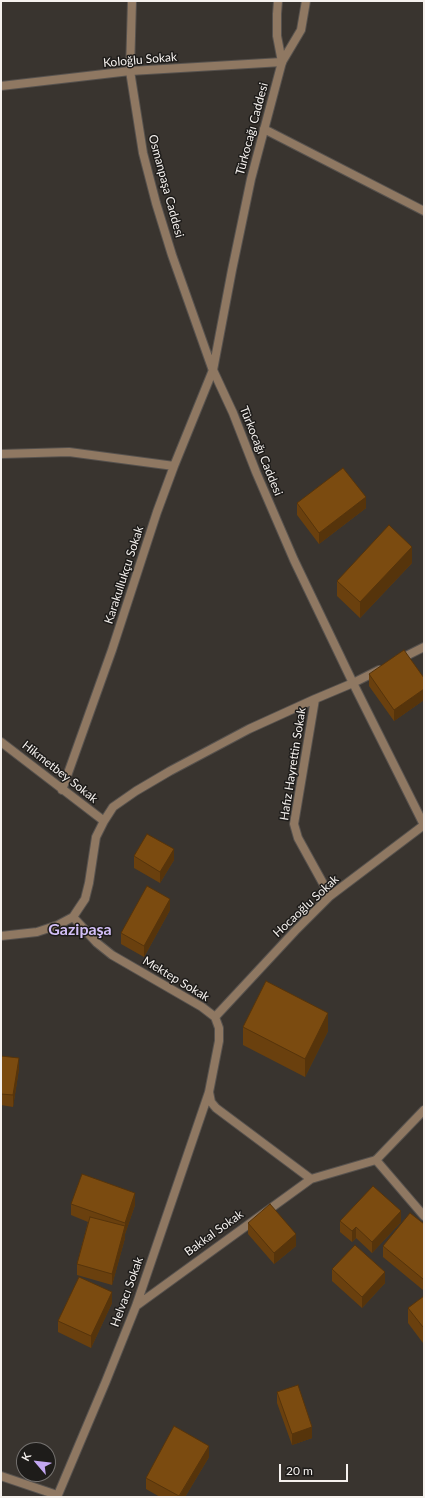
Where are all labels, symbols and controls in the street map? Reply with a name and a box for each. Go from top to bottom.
street label: Koloğlu Sokak [102,50,178,70]
street label: Türkocağı Caddesi [233,81,271,177]
street label: Osmanpaşa Caddesi [145,133,187,239]
street label: Türkocağı Caddesi [236,404,286,498]
street label: Karakullukçu Sokak [101,524,147,626]
street label: Hafız Hayrettin Sokak [277,707,309,821]
street label: Hikmetbey Sokak [19,738,101,806]
street label: Hocaoğlu Sokak [270,872,342,940]
district label: Gazipaşa [48,920,112,940]
street label: Mektep Sokak [140,953,212,1005]
street label: Bakkal Sokak [182,1207,246,1259]
street label: Helvacı Sokak [108,1255,146,1329]
north arrow [16,1442,56,1482]
text: K [18,1450,33,1463]
scale bar [281,1456,350,1482]
text: 20 m [286,1463,313,1478]

